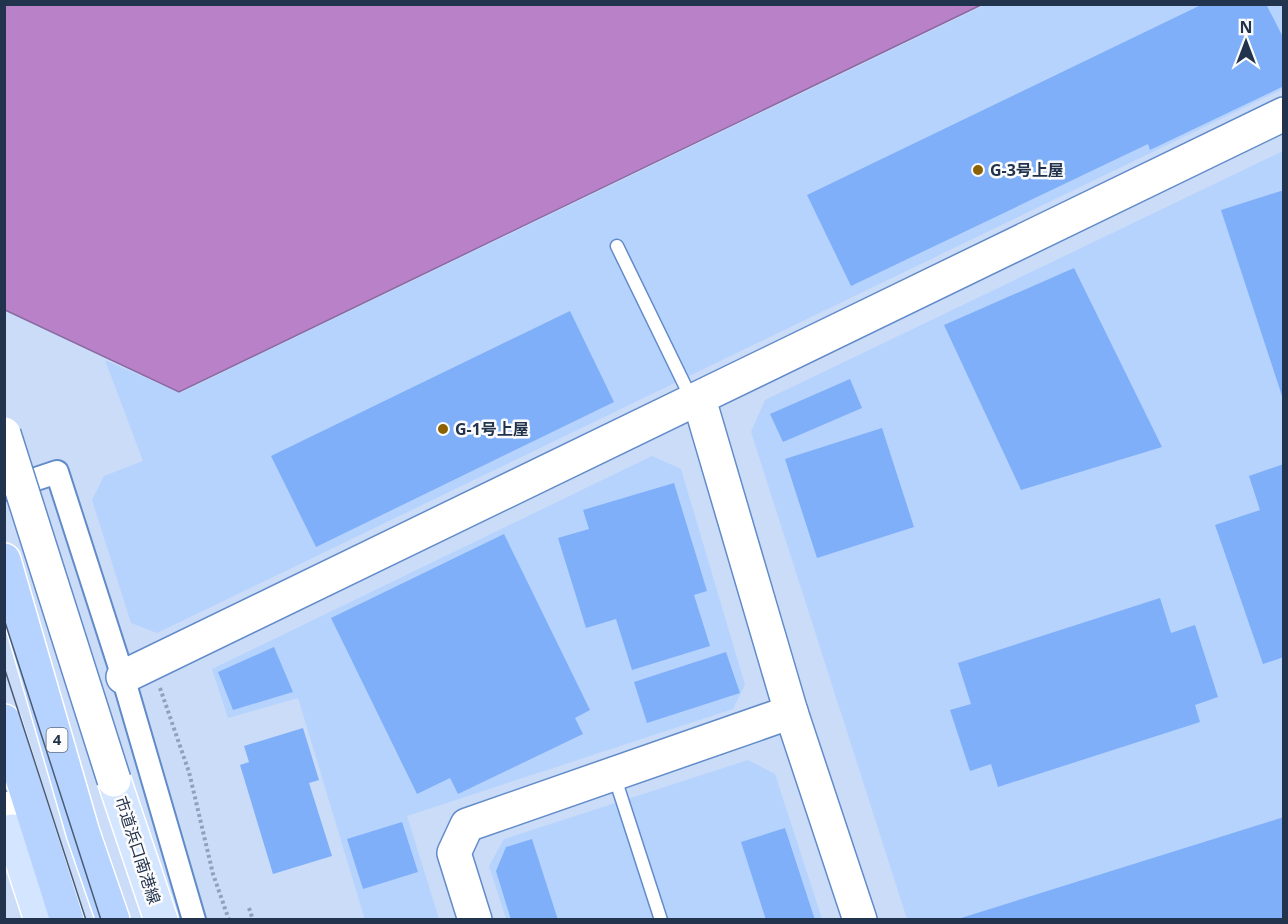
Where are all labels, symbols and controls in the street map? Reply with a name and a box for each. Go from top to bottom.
north arrow [1216,12,1276,72]
text: N [1239,16,1253,38]
place label: G-3号上屋 [990,159,1064,181]
marker: G-3号上屋 [971,163,985,177]
place label: G-1号上屋 [455,418,529,440]
marker: G-1号上屋 [436,422,450,436]
road number: 4 [46,728,68,752]
street label: 市道浜口南港線 [110,793,166,907]

